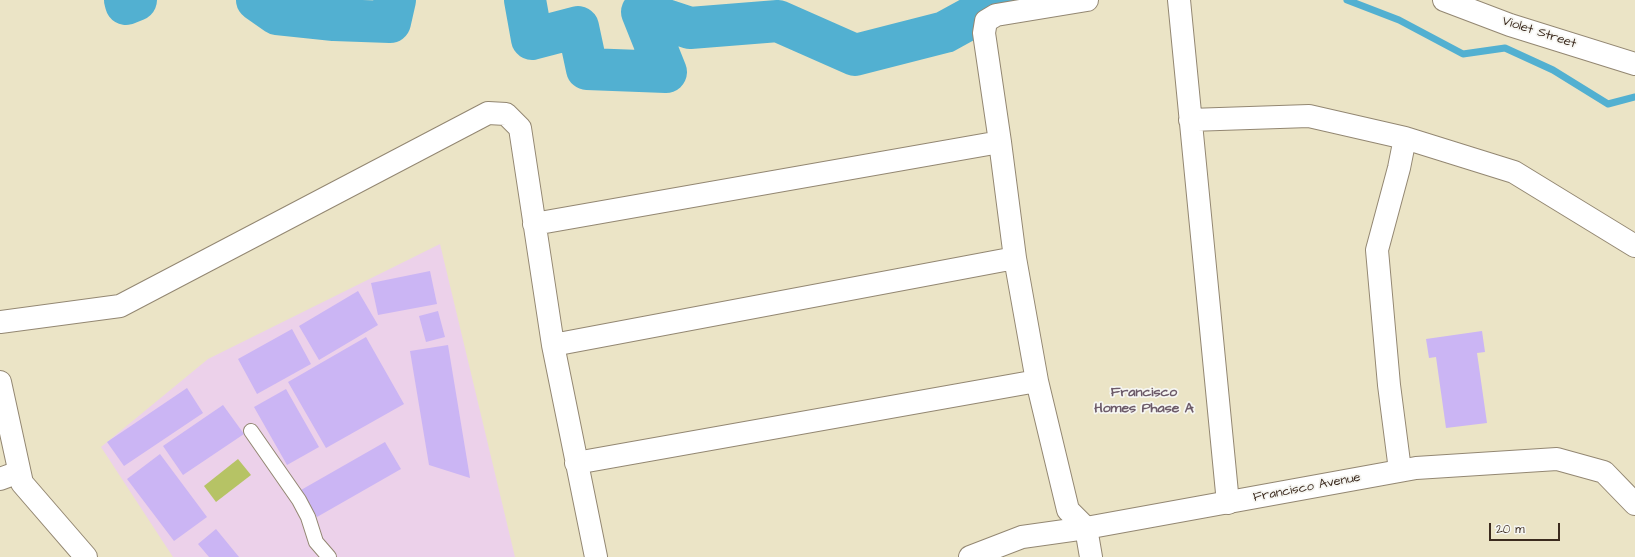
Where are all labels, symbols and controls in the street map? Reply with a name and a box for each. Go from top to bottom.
street label: Violet Street [1500,14,1578,52]
district label: Francisco Homes Phase A [1094,385,1194,418]
street label: Francisco Avenue [1252,470,1362,506]
scale bar [1491,515,1562,541]
text: 20 m [1496,521,1525,538]

